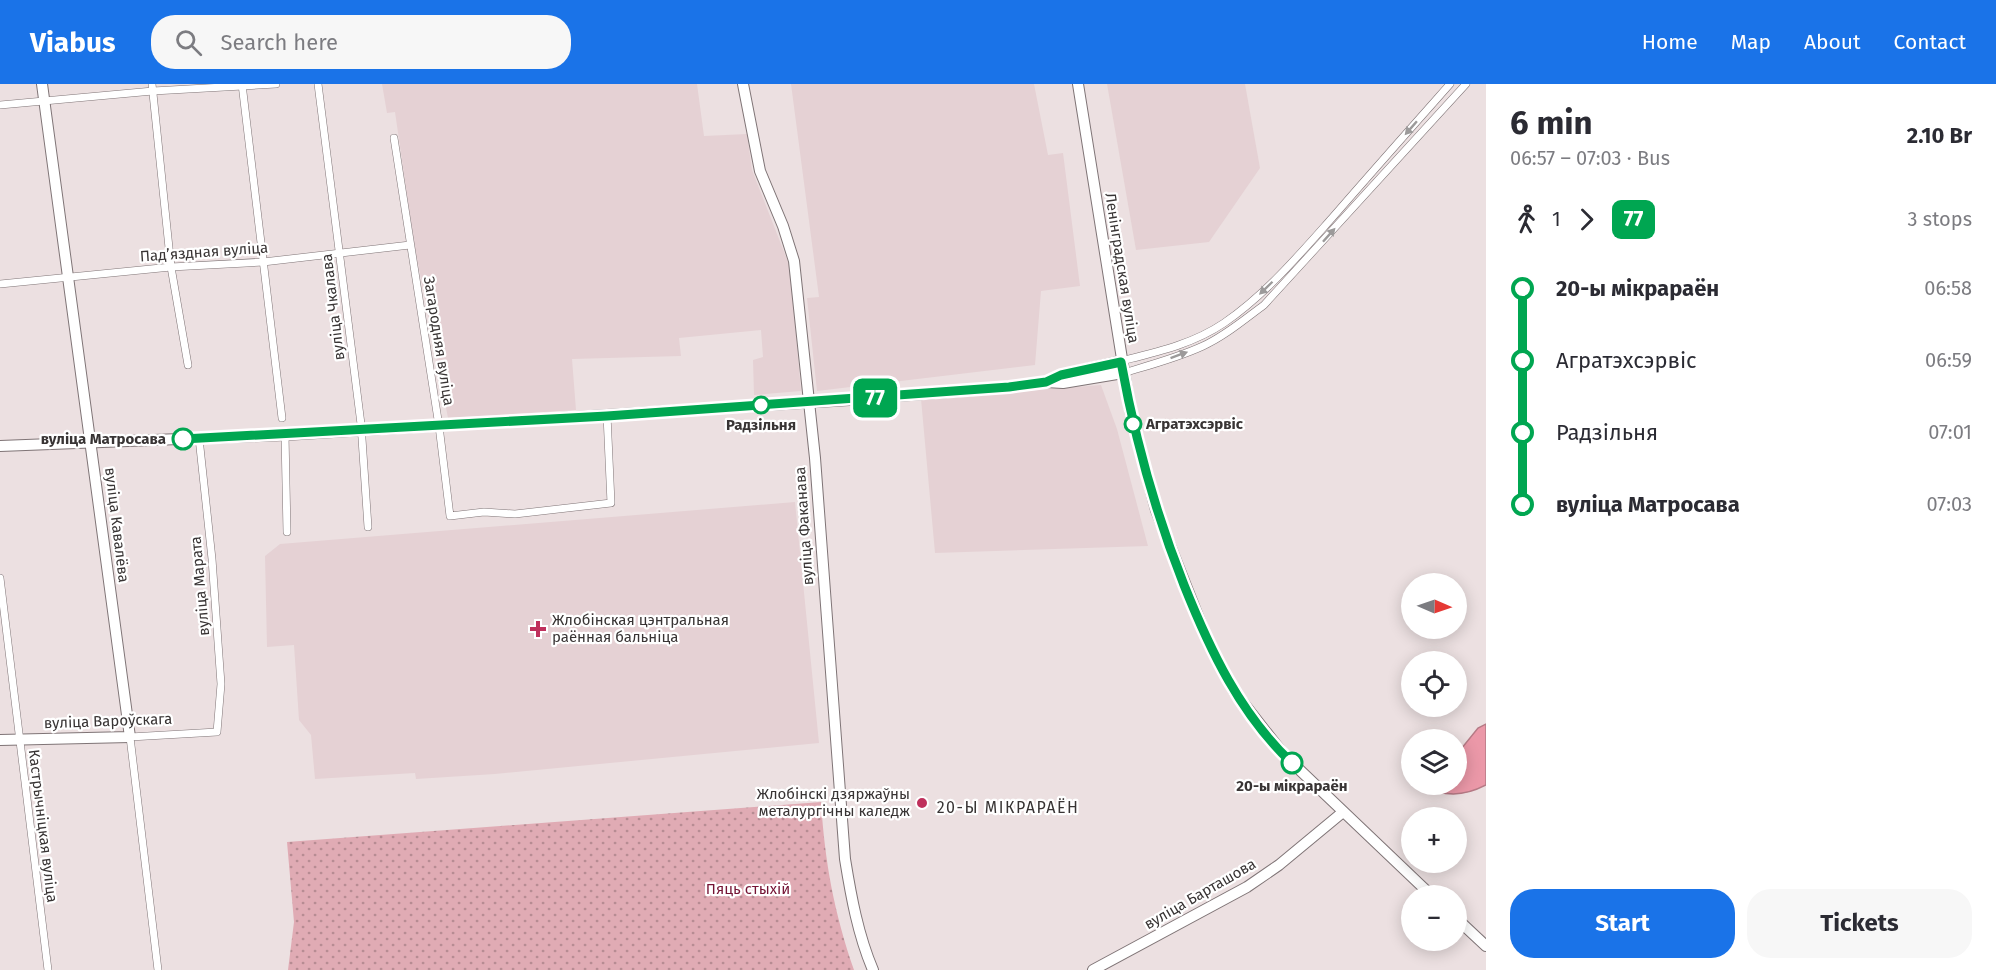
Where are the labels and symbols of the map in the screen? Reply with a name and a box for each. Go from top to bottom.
one-way arrow [1405,120,1418,135]
street label: Ленінградская вуліца [1101,191,1143,345]
one-way arrow [1322,228,1335,243]
street label: Падʼяздная вуліца [139,239,269,265]
street label: вуліца Чкалава [318,253,348,361]
street label: Загародняя вуліца [420,275,458,407]
one-way arrow [1260,280,1274,294]
one-way arrow [1170,350,1188,360]
line badge: 77 [848,378,902,418]
marker: Радзільня [752,396,770,414]
marker: Агратэхсэрвіс [1124,415,1142,433]
place label: Агратэхсэрвіс [1145,415,1244,433]
place label: Радзільня [726,416,796,434]
marker: вуліца Матросава [172,428,194,450]
place label: вуліца Матросава [41,430,166,448]
street label: вуліца Кавалёва [101,466,133,584]
street label: вуліца Факанава [791,466,817,586]
street label: вуліца Марата [187,535,213,637]
north arrow [1401,573,1467,639]
place label: Жлобінская цэнтральная раённая бальніца [552,611,729,646]
marker: Жлобінская цэнтральная раённая бальніца [529,620,547,638]
street label: вуліца Вароўскага [44,710,172,732]
street label: Кастрычніцкая вуліца [25,748,61,904]
marker: 20-ы мікрараён [1281,752,1303,774]
place label: 20-ы мікрараён [1236,777,1348,795]
place label: Жлобінскі дзяржаўны металургічны каледж [757,785,910,820]
marker: Жлобінскі дзяржаўны металургічны каледж [915,796,929,810]
district label: 20-Ы МІКРАРАЁН [937,798,1079,817]
street label: вуліца Барташова [1141,855,1259,933]
park label: Пяць стыхій [706,880,790,898]

